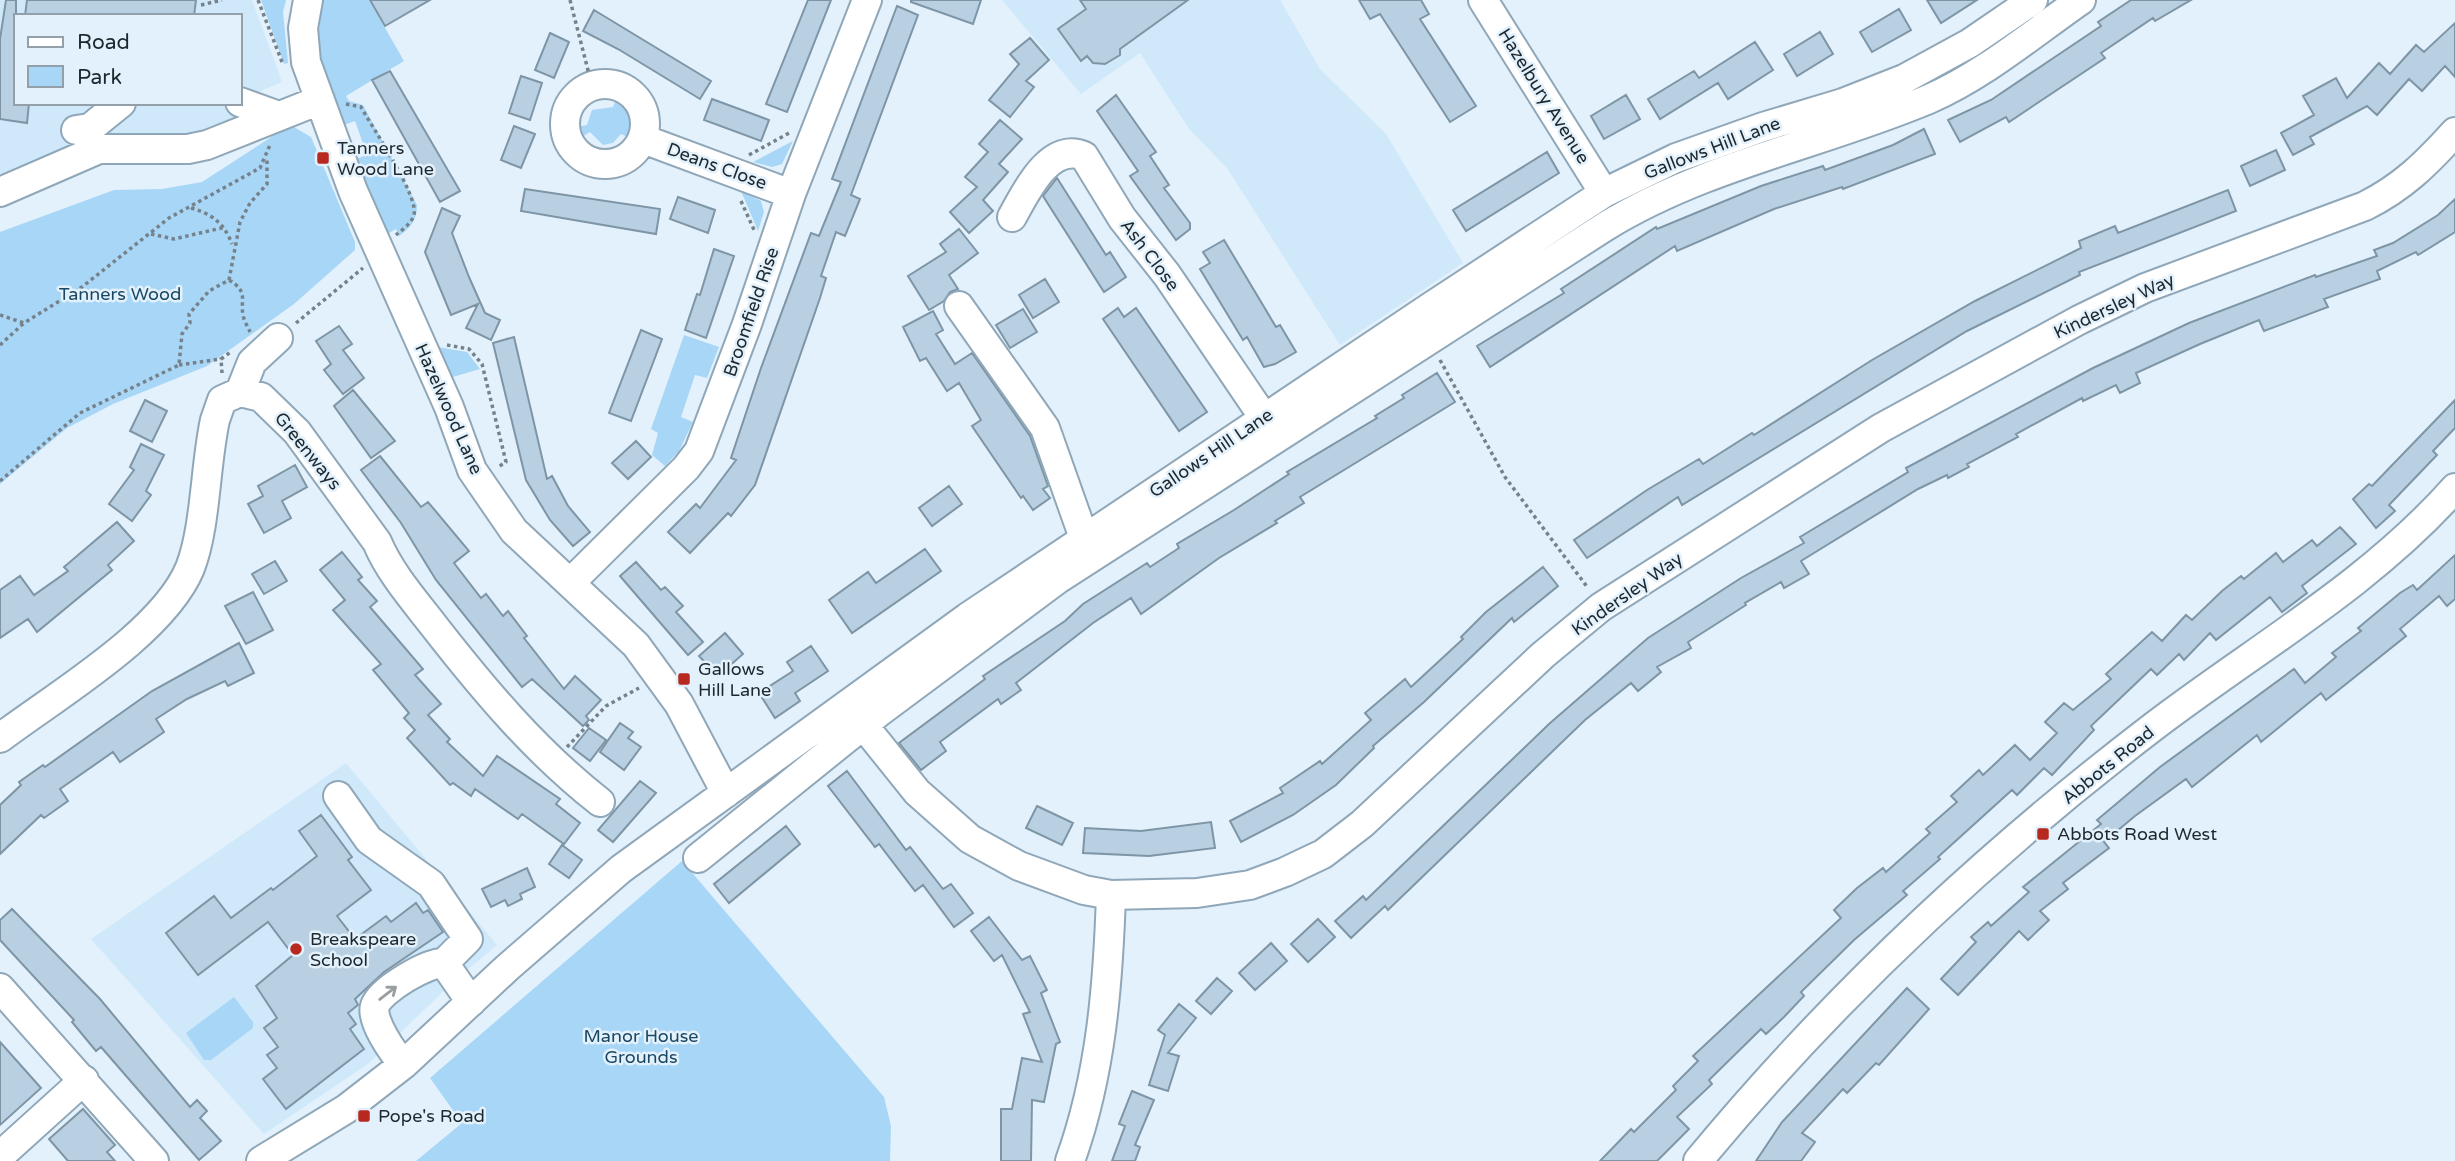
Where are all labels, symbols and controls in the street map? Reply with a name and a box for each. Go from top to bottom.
legend [14,14,242,105]
street label: Hazelbury Avenue [1494,24,1594,168]
text: Road [77,30,130,55]
text: Park [77,65,122,90]
street label: Gallows Hill Lane [1641,112,1783,184]
place label: Tanners Wood Lane [337,137,434,180]
street label: Deans Close [664,138,770,194]
marker: Tanners Wood Lane [315,150,331,166]
street label: Ash Close [1116,215,1184,295]
street label: Broomfield Rise [719,244,783,380]
street label: Kindersley Way [2050,268,2178,344]
park label: Tanners Wood [59,283,181,305]
street label: Hazelwood Lane [410,340,488,478]
street label: Gallows Hill Lane [1145,404,1277,502]
street label: Greenways [270,408,346,494]
street label: Kindersley Way [1567,547,1687,640]
place label: Gallows Hill Lane [698,658,771,701]
marker: Gallows Hill Lane [676,671,692,687]
street label: Abbots Road [2057,721,2159,809]
place label: Abbots Road West [2057,823,2217,845]
marker: Abbots Road West [2035,826,2051,842]
place label: Breakspeare School [310,928,416,971]
marker: Breakspeare School [288,941,304,957]
one-way arrow [379,985,397,1000]
park label: Manor House Grounds [583,1025,699,1068]
place label: Pope's Road [378,1105,485,1127]
marker: Pope's Road [356,1108,372,1124]

